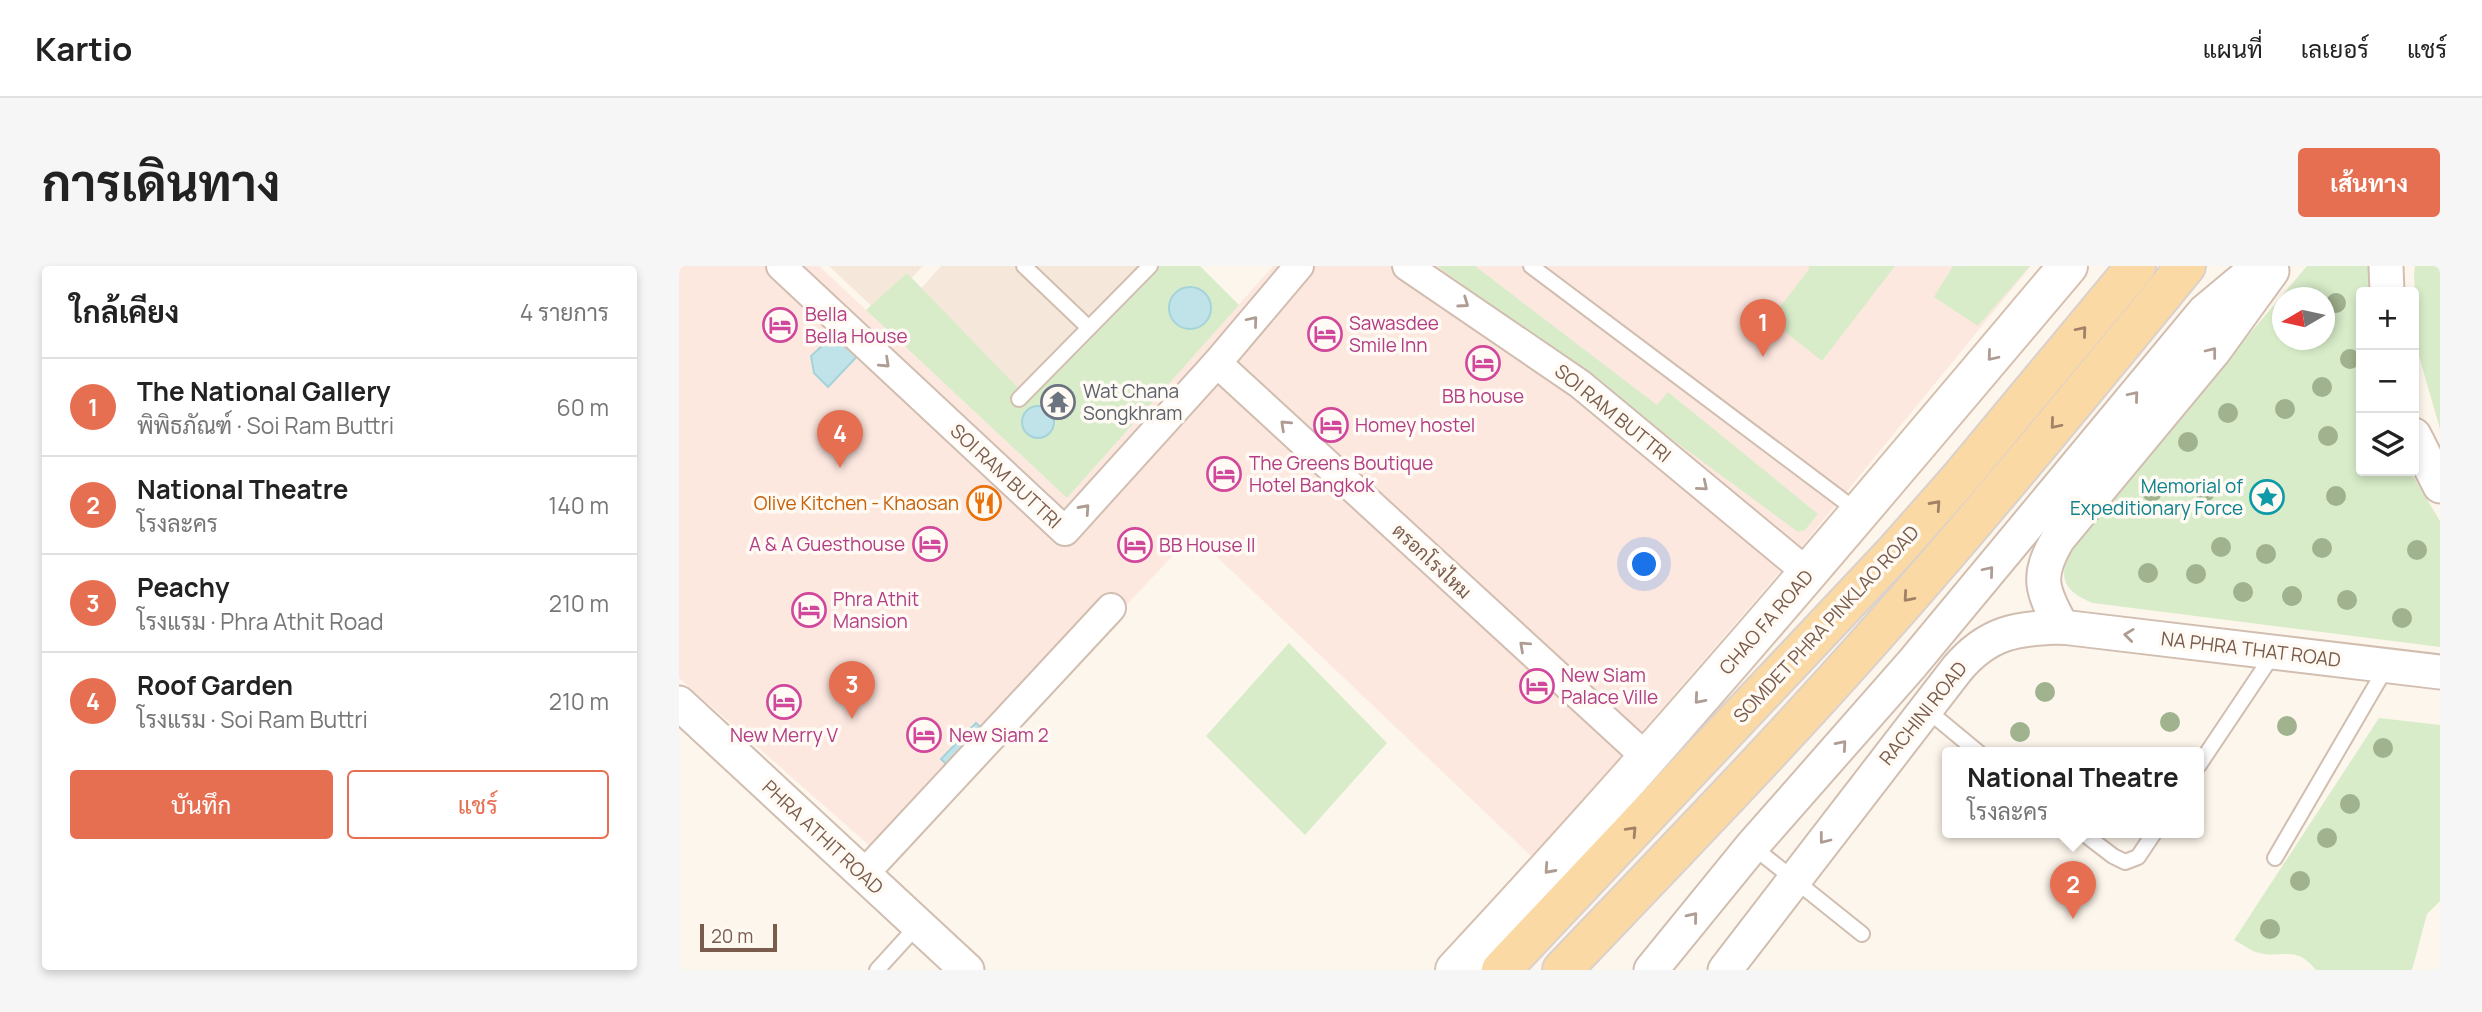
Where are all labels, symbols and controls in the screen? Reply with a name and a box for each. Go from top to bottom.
text: Kartio [35,26,132,71]
text: แผนที่ [2203,32,2263,65]
text: เลเยอร์ [2301,32,2369,65]
text: แชร์ [2407,32,2447,65]
button: เส้นทาง [2298,148,2440,217]
text: การเดินทาง [42,149,280,216]
north arrow [2272,287,2335,350]
map controls [2356,287,2419,476]
button: + [2356,287,2419,350]
text: ใกล้เคียง [70,291,179,332]
one-way arrow [1456,295,1469,307]
text: 4 รายการ [520,296,609,328]
pin: 1 [1740,299,1786,357]
place label: Bella Bella House [805,301,908,349]
hotel icon: Bella Bella House [761,306,799,344]
place label: Sawasdee Smile Inn [1349,310,1439,358]
hotel icon: Sawasdee Smile Inn [1306,315,1344,353]
one-way arrow [1245,316,1257,329]
one-way arrow [2074,326,2086,339]
hotel icon: BB house [1464,344,1502,382]
one-way arrow [1988,347,2000,360]
one-way arrow [2204,348,2216,361]
button: − [2356,350,2419,413]
one-way arrow [877,355,890,367]
street label: SOI RAM BUTTRI [1549,358,1677,468]
text: The National Gallery [137,373,391,409]
place label: Wat Chana Songkhram [1083,378,1182,426]
temple icon: Wat Chana Songkhram [1039,383,1077,421]
place label: BB house [1442,383,1524,409]
text: 1 [88,391,98,423]
text: 60 m [557,391,609,423]
one-way arrow [2126,391,2139,403]
hotel icon: Homey hostel [1312,406,1350,444]
text: พิพิธภัณฑ์ · Soi Ram Buttri [137,409,394,441]
pin: 4 [817,410,863,468]
place label: Homey hostel [1355,412,1475,438]
button: layers [2356,413,2419,476]
one-way arrow [2051,416,2063,429]
street label: SOI RAM BUTTRI [945,418,1067,534]
one-way arrow [1280,421,1293,434]
place label: The Greens Boutique Hotel Bangkok [1249,450,1433,498]
hotel icon: The Greens Boutique Hotel Bangkok [1205,455,1243,493]
text: National Theatre [137,471,348,507]
place label: Memorial of Expeditionary Force [2070,473,2243,521]
one-way arrow [1695,477,1707,490]
place icon: Memorial of Expeditionary Force [2248,478,2286,516]
restaurant icon: Olive Kitchen - Khaosan [965,484,1003,522]
text: 2 [86,489,100,521]
text: 140 m [548,489,609,521]
place label: Olive Kitchen - Khaosan [754,490,959,516]
one-way arrow [1928,500,1940,513]
one-way arrow [1077,504,1089,517]
text: โรงละคร [137,507,218,539]
street label: ตรอกโรงไหม [1387,518,1477,604]
street label: SOMDET PHRA PINKLAO ROAD [1727,520,1925,728]
hotel icon: A & A Guesthouse [911,525,949,563]
hotel icon: BB House II [1116,526,1154,564]
place label: A & A Guesthouse [749,531,905,557]
place label: BB House II [1159,532,1255,558]
your location [1627,547,1661,581]
street label: CHAO FA ROAD [1713,564,1819,680]
one-way arrow [1981,566,1993,579]
text: Peachy [137,569,230,605]
place label: Phra Athit Mansion [833,586,919,634]
text: 3 [86,587,100,619]
text: 210 m [549,587,609,619]
one-way arrow [1904,589,1916,602]
hotel icon: Phra Athit Mansion [790,591,828,629]
text: โรงแรม · Phra Athit Road [137,605,384,637]
street label: NA PHRA THAT ROAD [2160,625,2342,673]
one-way arrow [2123,627,2135,642]
one-way arrow [1519,642,1532,654]
street label: RACHINI ROAD [1873,656,1973,770]
pin: 3 [829,661,875,719]
place label: New Siam Palace Ville [1561,662,1658,710]
text: Roof Garden [137,667,293,703]
hotel icon: New Siam Palace Ville [1518,667,1556,705]
hotel icon: New Merry V [765,683,803,721]
text: 4 [86,685,100,717]
text: 210 m [549,685,609,717]
one-way arrow [1695,691,1707,704]
text: โรงแรม · Soi Ram Buttri [137,703,368,735]
hotel icon: New Siam 2 [905,716,943,754]
place label: New Merry V [730,722,839,748]
place label: New Siam 2 [949,722,1049,748]
one-way arrow [1834,740,1846,753]
popup [1942,747,2204,838]
text: National Theatre [1967,759,2179,795]
button: บันทึก [70,770,333,839]
button: แชร์ [347,770,609,839]
street label: PHRA ATHIT ROAD [757,774,889,900]
text: โรงละคร [1967,795,2048,827]
one-way arrow [1623,826,1636,839]
one-way arrow [1819,832,1832,844]
one-way arrow [1544,861,1557,874]
pin: 2 [2050,861,2096,919]
one-way arrow [1685,912,1698,924]
scale bar [700,921,777,953]
text: 20 m [711,923,753,949]

